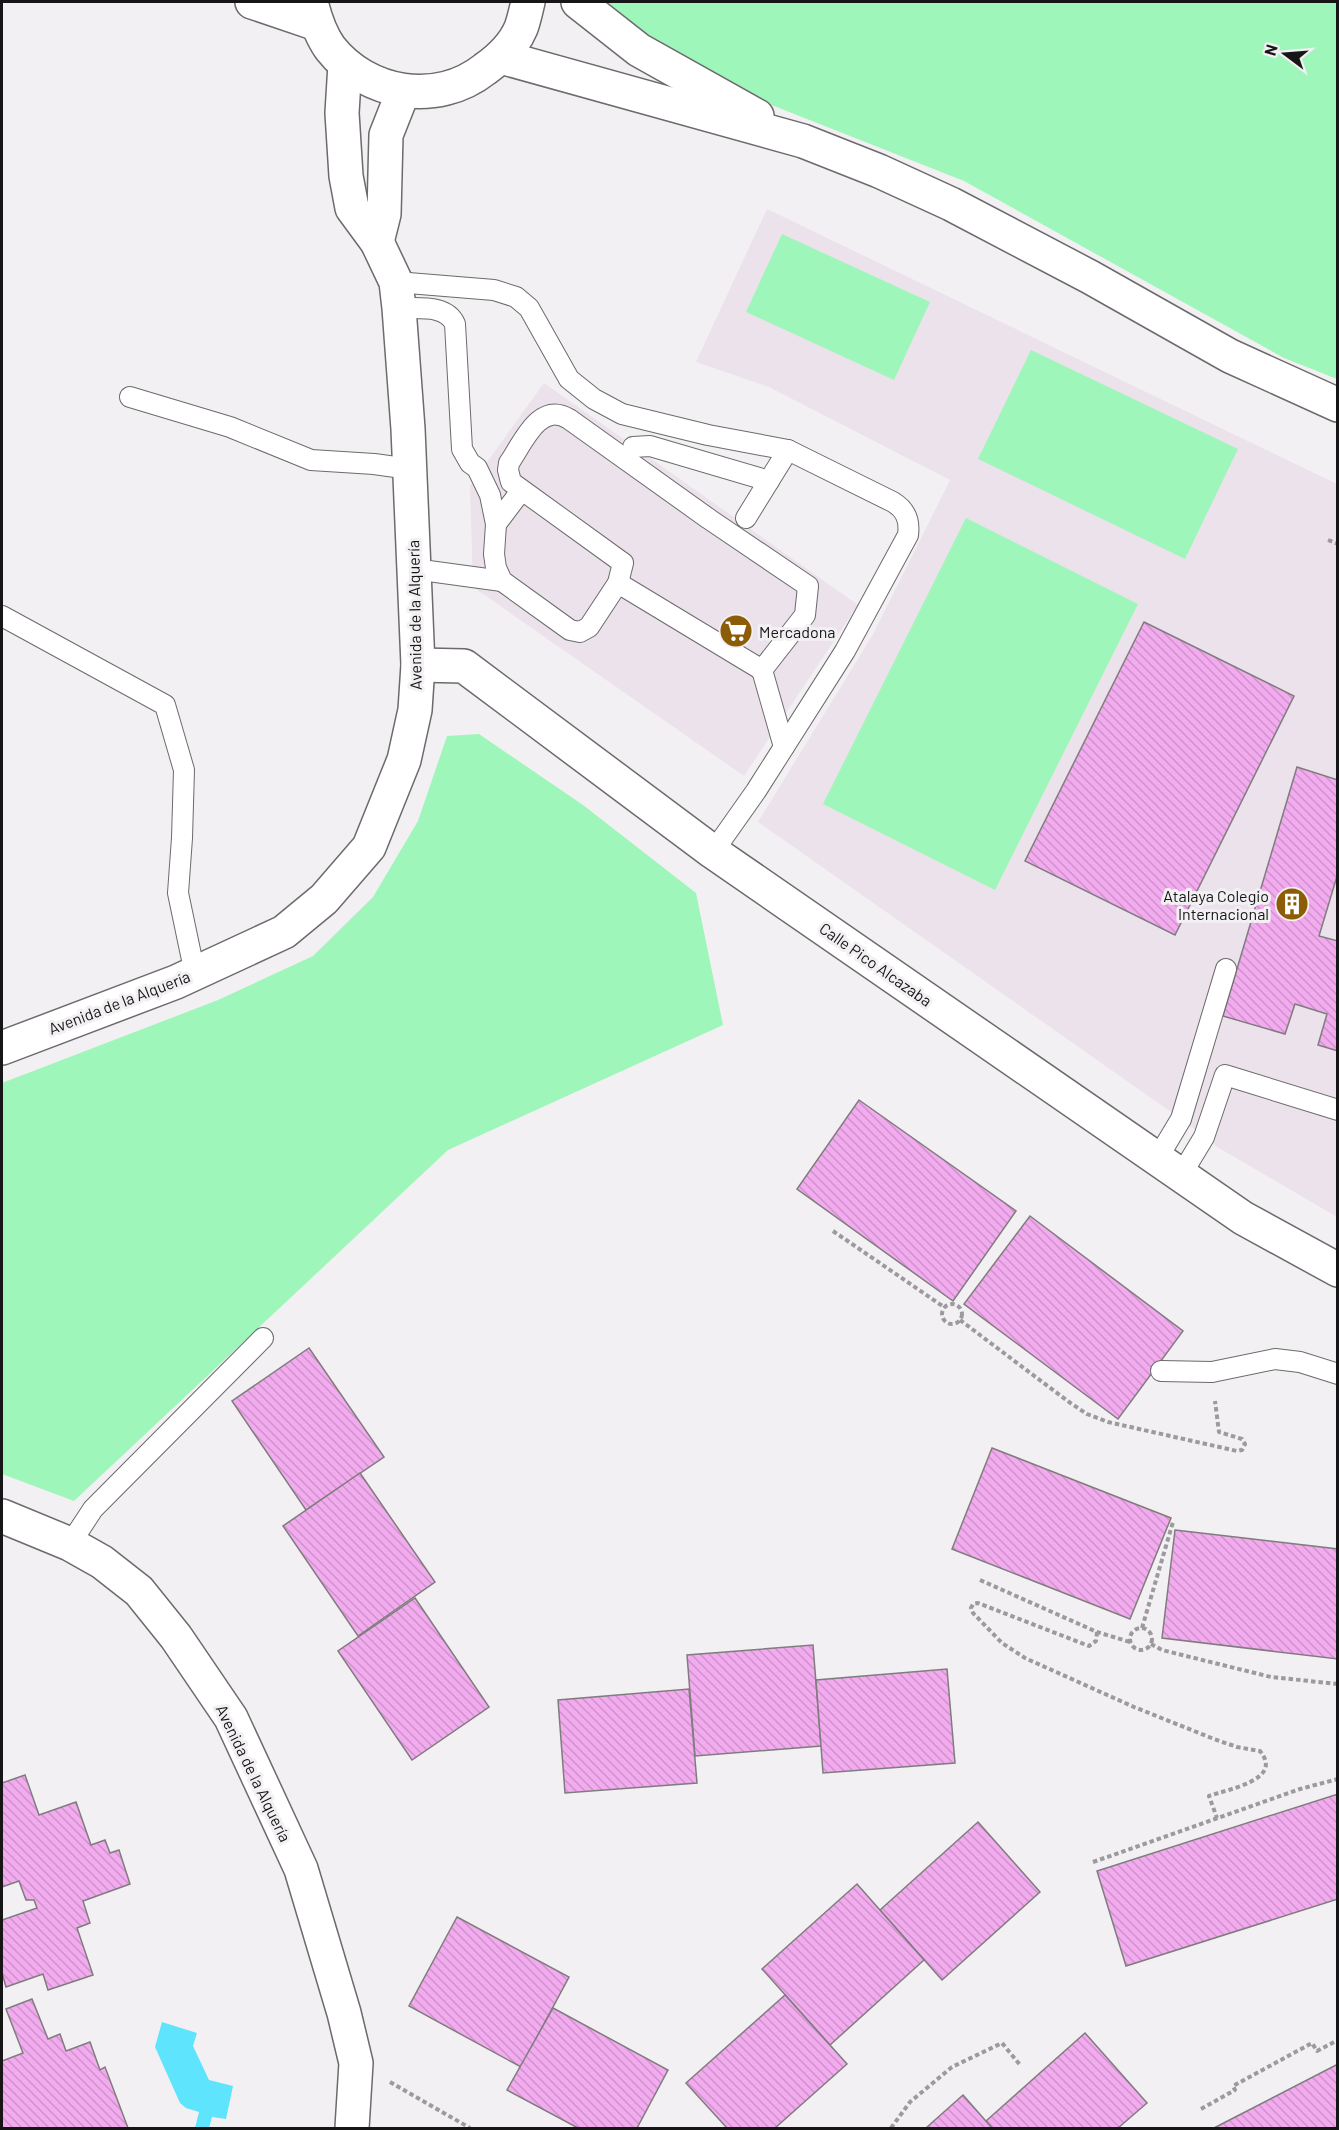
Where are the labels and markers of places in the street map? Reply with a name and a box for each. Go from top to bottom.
supermarket icon: Mercadona [718,613,754,649]
place label: Mercadona [759,622,835,641]
place label: Atalaya Colegio Internacional [1163,886,1269,923]
building icon: Atalaya Colegio Internacional [1274,886,1310,922]

